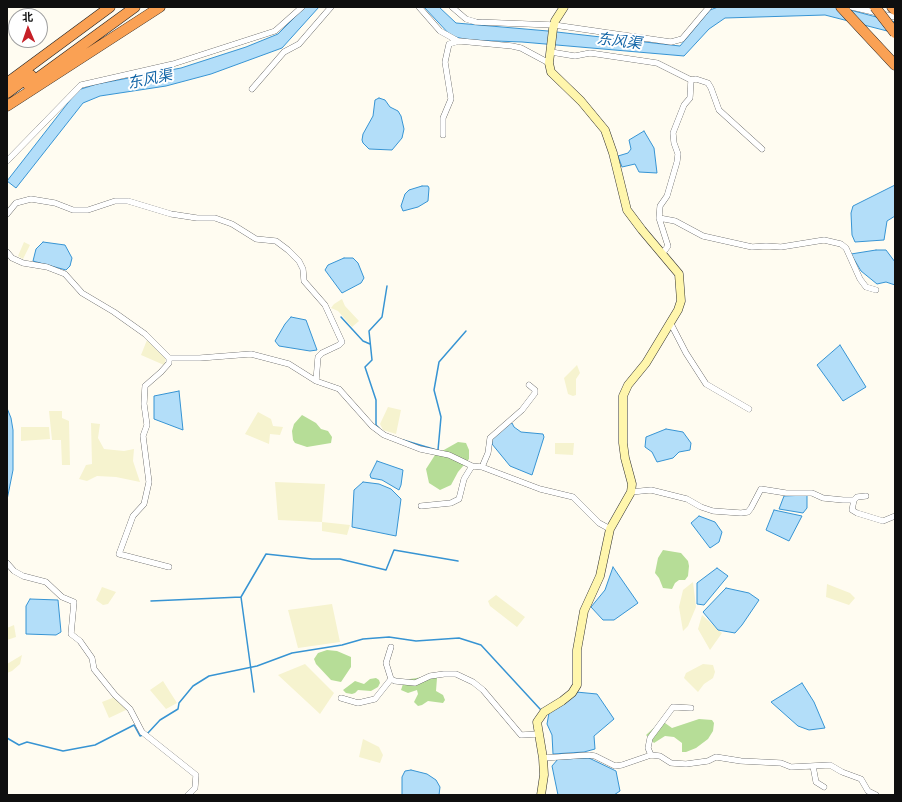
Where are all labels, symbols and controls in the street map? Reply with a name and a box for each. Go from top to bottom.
north arrow [8,8,48,48]
text: 北 [22,11,33,23]
water label: 东风渠 [596,30,642,54]
water label: 东风渠 [126,67,174,93]

